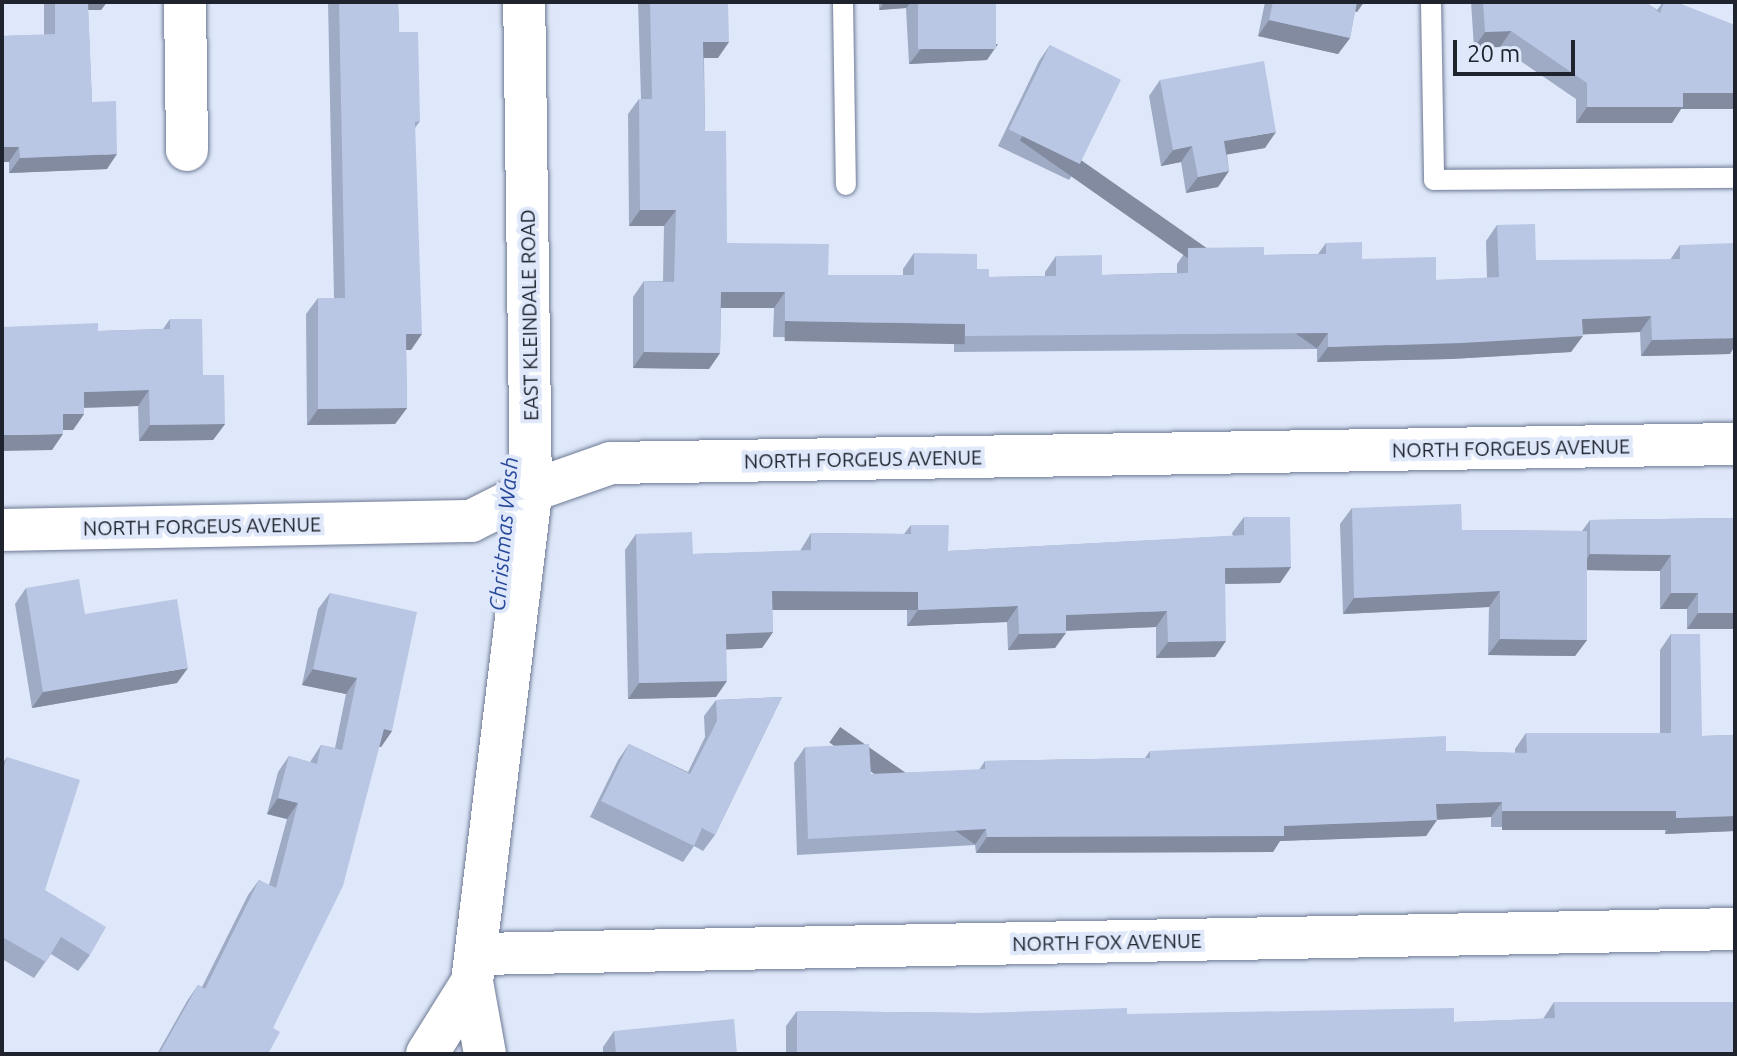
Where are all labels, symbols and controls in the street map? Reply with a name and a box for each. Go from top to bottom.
scale bar [1457,24,1579,74]
text: 20 m [1467,40,1520,67]
street label: EAST KLEINDALE ROAD [515,209,543,421]
street label: NORTH FORGEUS AVENUE [1392,434,1630,462]
street label: NORTH FORGEUS AVENUE [744,445,982,473]
water label: Christmas Wash [483,456,523,612]
street label: NORTH FORGEUS AVENUE [83,512,321,540]
street label: NORTH FOX AVENUE [1012,928,1202,956]

